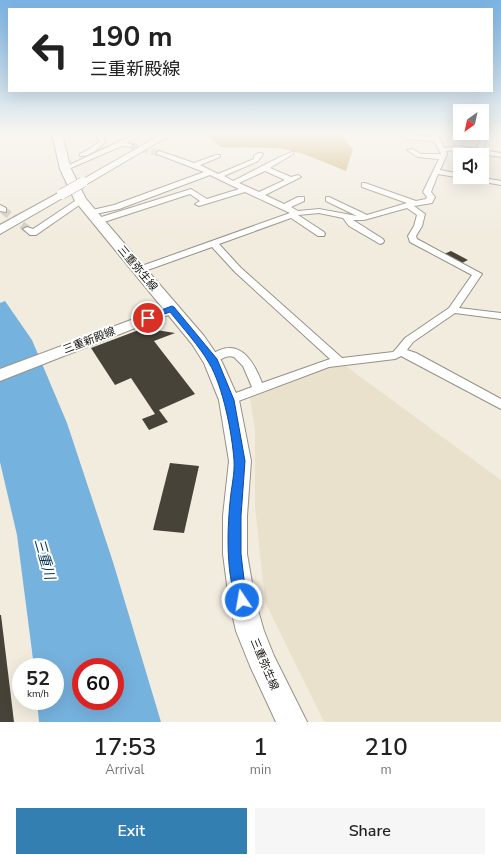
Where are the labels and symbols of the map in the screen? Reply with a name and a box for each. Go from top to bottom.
north arrow [453,104,489,140]
street label: 三重弥生線 [114,242,161,294]
pin [131,301,165,335]
street label: 三重新殿線 [61,324,118,357]
water label: 三重川 [30,536,60,584]
position arrow [221,579,263,621]
street label: 三重弥生線 [247,636,282,692]
speed limit sign: 60 [72,658,124,710]

